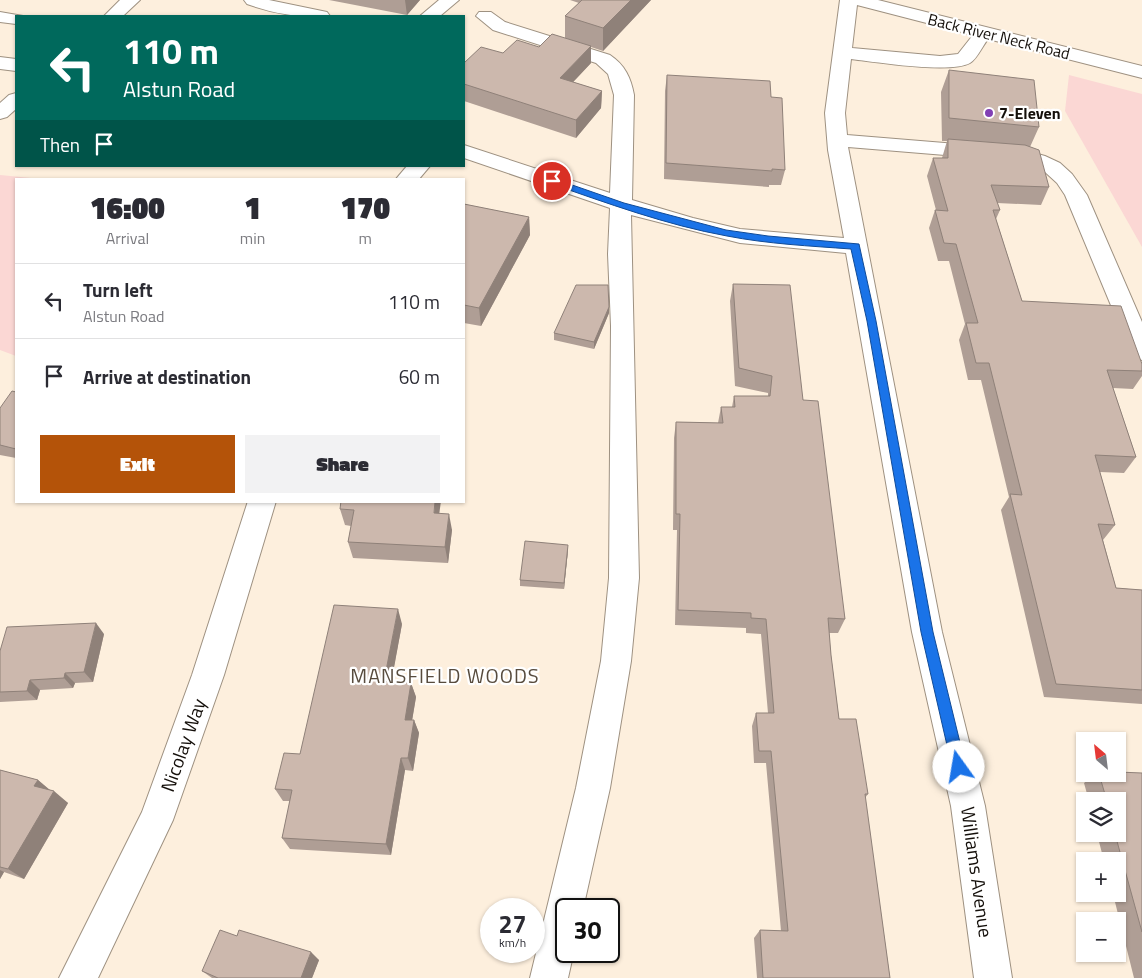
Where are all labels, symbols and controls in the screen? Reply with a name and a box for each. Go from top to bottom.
street label: Back River Neck Road [925,7,1073,65]
text: 110 m [123,24,219,78]
icon: left [40,35,105,100]
text: Alstun Road [123,72,235,106]
place label: 7-Eleven [999,101,1061,125]
marker: 7-Eleven [983,107,995,119]
text: Then [40,130,80,159]
icon: arrive [90,130,118,158]
pin [531,160,573,202]
icon: arrive [538,167,566,195]
text: 16:00 [90,185,165,231]
text: 1 [244,185,261,231]
text: 170 [340,185,390,231]
text: Arrival [106,226,149,250]
text: min [240,226,265,250]
text: m [358,226,372,250]
text: Turn left [83,275,153,304]
icon: left [40,287,68,315]
text: 110 m [388,287,440,316]
text: Alstun Road [83,304,165,328]
icon: arrive [40,362,68,390]
text: Arrive at destination [83,362,251,391]
text: 60 m [399,362,440,391]
button: Exit [40,435,235,493]
button: Share [245,435,440,493]
district label: MANSFIELD WOODS [350,660,540,691]
street label: Nicolay Way [152,694,213,796]
north arrow [1076,732,1126,782]
map controls [1076,732,1126,962]
position arrow [932,740,984,792]
button: layers [1076,792,1126,842]
street label: Williams Avenue [954,805,1001,939]
button: + [1076,852,1126,902]
speed limit sign: 30 [555,898,620,963]
text: 27 [498,905,527,943]
button: − [1076,912,1126,962]
text: km/h [499,933,526,952]

